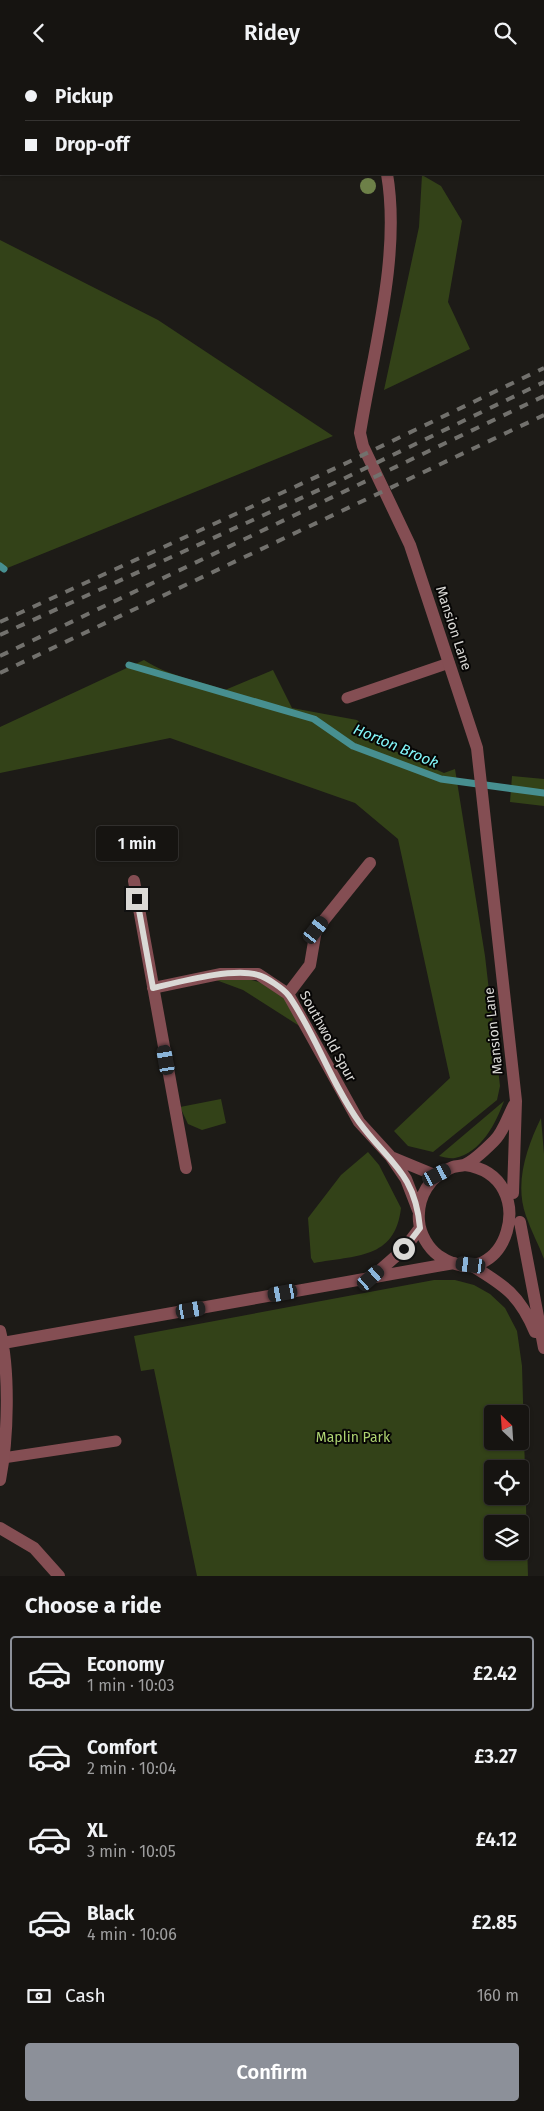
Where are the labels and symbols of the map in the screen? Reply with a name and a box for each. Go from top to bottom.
street label: Mansion Lane [432,584,475,672]
water label: Horton Brook [351,720,441,772]
callout: 1 min [96,827,178,861]
route end [126,888,148,910]
car [300,914,331,946]
street label: Mansion Lane [480,987,507,1075]
street label: Southwold Spur [296,988,360,1085]
car [156,1044,175,1076]
car [420,1162,453,1188]
route start [393,1238,415,1260]
car [455,1256,486,1274]
car [354,1262,387,1294]
car [266,1283,299,1303]
car [174,1300,207,1320]
north arrow [484,1405,529,1450]
park label: Maplin Park [316,1429,391,1446]

